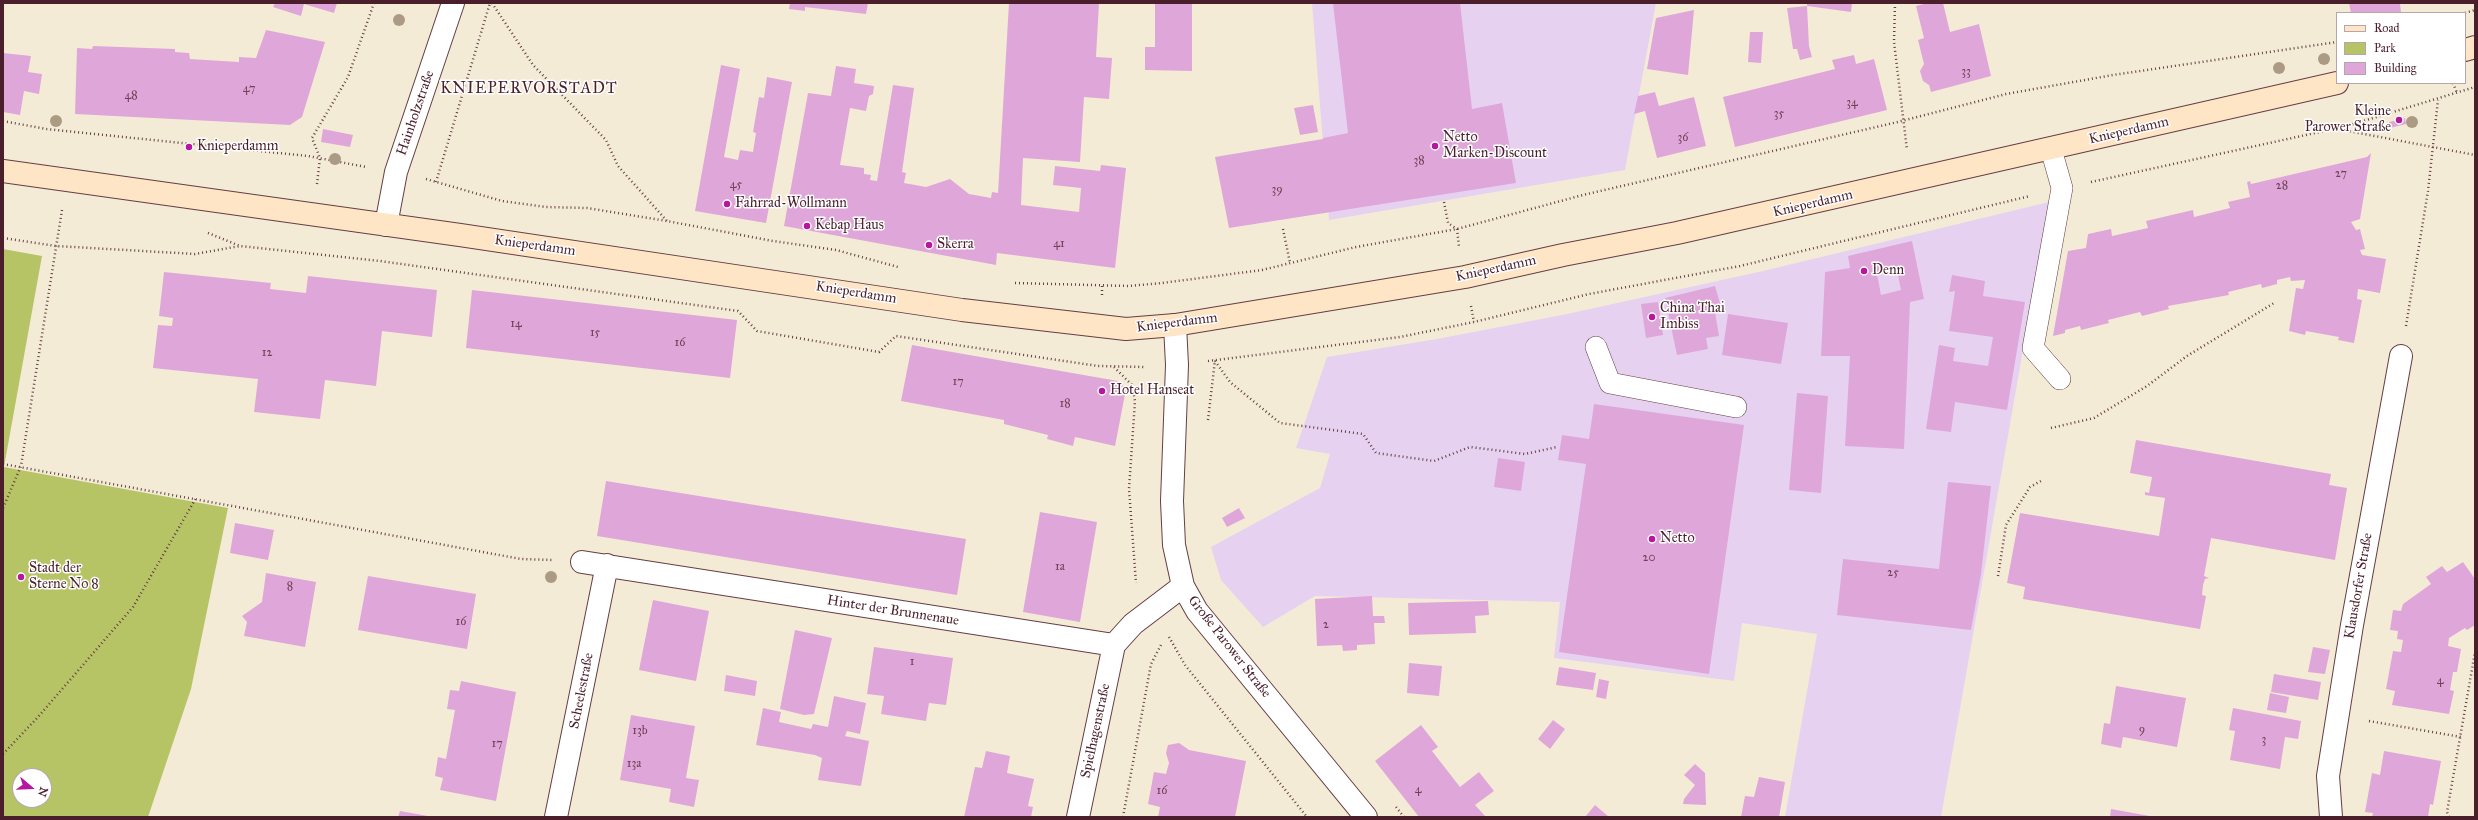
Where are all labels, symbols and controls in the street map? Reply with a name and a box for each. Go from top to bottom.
legend [2336,12,2466,84]
text: Road [2374,21,2400,35]
text: Park [2374,41,2396,55]
text: Building [2374,61,2416,75]
house number: 33 [1961,65,1971,79]
street label: Hainholzstraße [394,68,438,158]
district label: KNIEPERVORSTADT [440,79,618,99]
house number: 47 [243,82,255,96]
house number: 48 [124,89,138,103]
house number: 34 [1846,96,1858,110]
place label: Kleine Parower Straße [2305,104,2391,136]
house number: 35 [1774,107,1784,121]
street label: Knieperdamm [2087,114,2171,148]
marker: Kleine Parower Straße [2394,115,2404,125]
place label: Netto Marken-Discount [1443,130,1547,162]
house number: 36 [1678,131,1688,145]
place label: Knieperdamm [197,139,279,155]
marker: Netto Marken-Discount [1430,141,1440,151]
marker: Knieperdamm [184,142,194,152]
house number: 38 [1413,154,1425,168]
house number: 27 [2335,167,2347,181]
house number: 45 [730,178,742,192]
house number: 28 [2276,179,2288,193]
house number: 39 [1271,183,1283,197]
street label: Knieperdamm [1771,187,1855,221]
place label: Fahrrad-Wollmann [735,196,847,212]
marker: Fahrrad-Wollmann [722,199,732,209]
place label: Kebap Haus [815,218,884,234]
marker: Kebap Haus [802,221,812,231]
street label: Knieperdamm [493,232,577,260]
place label: Skerra [937,237,974,253]
house number: 41 [1053,237,1065,251]
marker: Skerra [924,240,934,250]
street label: Knieperdamm [1454,252,1538,286]
place label: Denn [1872,263,1904,279]
marker: Denn [1859,266,1869,276]
street label: Knieperdamm [814,278,898,308]
place label: China Thai Imbiss [1660,301,1725,334]
street label: Knieperdamm [1135,310,1219,336]
marker: China Thai Imbiss [1647,312,1657,322]
house number: 14 [510,317,522,331]
house number: 15 [590,326,600,340]
house number: 16 [675,336,685,350]
house number: 12 [262,346,272,360]
house number: 17 [952,375,964,389]
place label: Hotel Hanseat [1110,383,1194,399]
marker: Hotel Hanseat [1097,386,1107,396]
house number: 18 [1059,397,1071,411]
place label: Netto [1660,531,1695,547]
street label: Klausdorfer Straße [2341,532,2377,640]
marker: Netto [1647,534,1657,544]
house number: 20 [1643,551,1655,565]
house number: 1a [1055,560,1065,574]
place label: Stadt der Sterne No 8 [29,561,99,594]
house number: 25 [1887,566,1899,580]
marker: Stadt der Sterne No 8 [16,572,26,582]
house number: 8 [287,580,293,594]
street label: Hinter der Brunnenaue [826,592,960,630]
street label: Große Parower Straße [1184,593,1274,701]
house number: 16 [456,615,466,629]
house number: 2 [1323,618,1329,632]
street label: Scheelestraße [566,651,598,731]
house number: 1 [910,655,914,669]
house number: 4 [2437,674,2443,688]
street label: Spielhagenstraße [1078,682,1114,780]
house number: 9 [2139,723,2145,737]
house number: 13b [632,724,648,738]
house number: 3 [2262,733,2266,747]
house number: 17 [491,737,503,751]
house number: 13a [627,757,641,771]
north arrow [12,768,52,808]
house number: 4 [1415,783,1421,797]
house number: 16 [1157,784,1167,798]
text: N [35,785,51,798]

